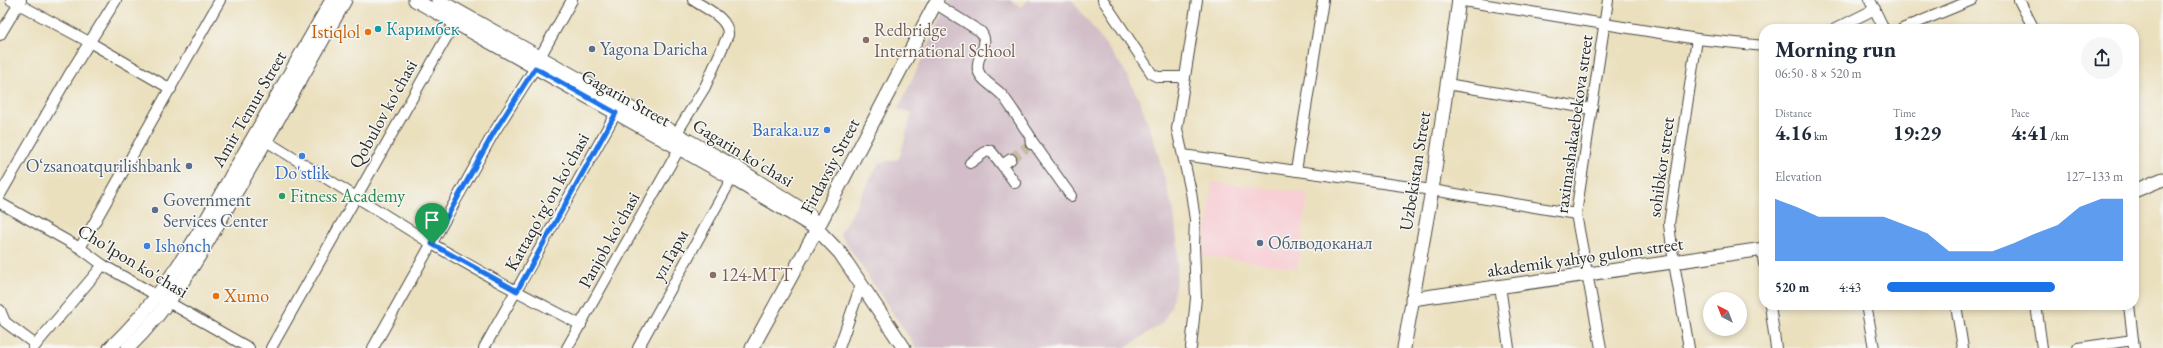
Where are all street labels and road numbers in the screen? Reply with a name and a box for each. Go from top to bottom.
street label: raximashakaebekova street [1550,33,1597,215]
street label: Amir Temur Street [206,46,291,172]
street label: Qobulov ko'chasi [343,55,422,172]
street label: Gagarin Street [578,64,675,132]
street label: Uzbekistan Street [1394,109,1435,232]
street label: Gagarin ko'chasi [689,113,798,192]
street label: Firdavsiy Street [795,114,864,217]
street label: sohibkor street [1642,115,1679,219]
street label: Kattaqo'rg'on ko'chasi [499,128,594,275]
street label: Panjob ko'chasi [573,187,645,292]
street label: Cho'lpon ko'chasi [74,218,193,303]
street label: ул.Гарм [646,224,693,284]
street label: akademik yahyo gulom street [1485,231,1685,282]

